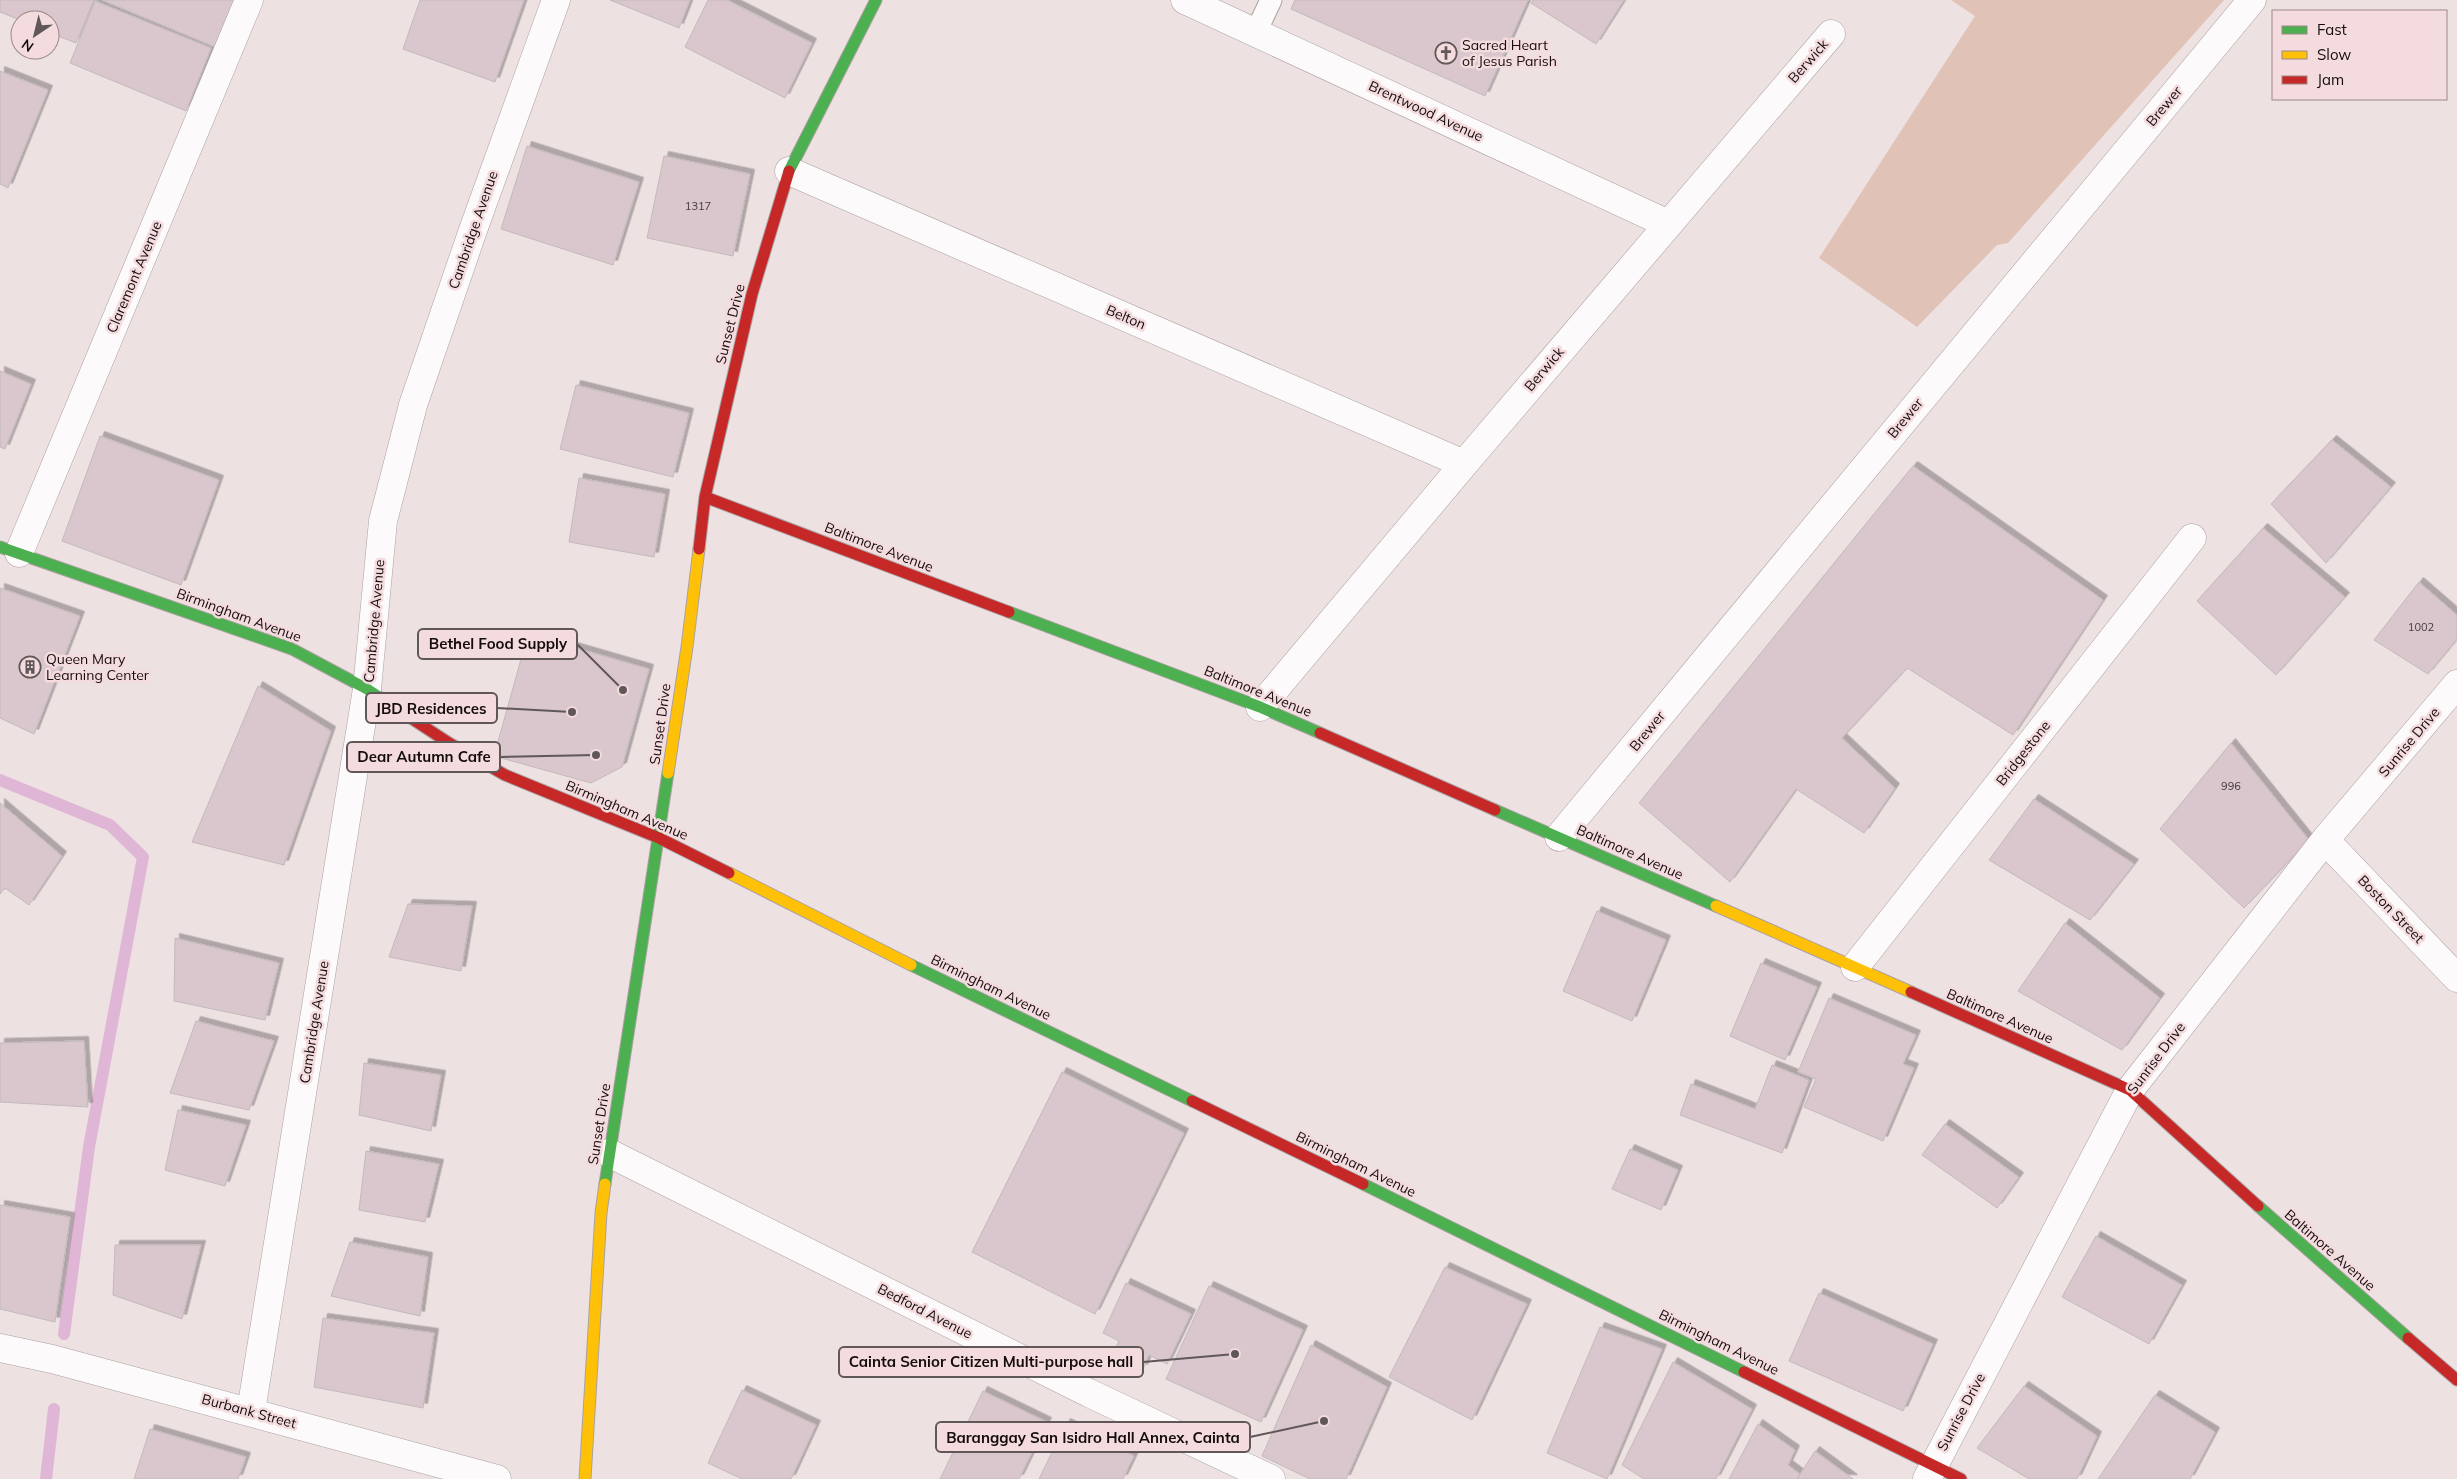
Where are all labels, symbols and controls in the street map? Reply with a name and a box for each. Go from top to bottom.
north arrow [10,10,60,60]
legend [2272,10,2447,100]
text: Fast [2317,20,2347,39]
text: N [18,35,37,56]
street label: Berwick [1784,35,1832,87]
place label: Sacred Heart of Jesus Parish [1462,36,1557,70]
church icon: Sacred Heart of Jesus Parish [1434,41,1458,65]
text: Slow [2317,45,2351,64]
text: Jam [2317,70,2344,89]
street label: Brentwood Avenue [1366,77,1486,145]
street label: Brewer [2142,82,2187,130]
street label: Cambridge Avenue [444,169,502,291]
house number: 1317 [685,199,711,213]
street label: Claremont Avenue [102,218,166,336]
street label: Sunset Drive [711,282,749,366]
street label: Belton [1103,301,1149,333]
street label: Berwick [1520,343,1568,395]
street label: Brewer [1883,393,1927,442]
street label: Baltimore Avenue [822,518,936,576]
street label: Cambridge Avenue [360,559,388,683]
street label: Birmingham Avenue [174,584,304,646]
house number: 1002 [2408,620,2435,634]
callout: Bethel Food Supply [418,629,577,659]
text: Bethel Food Supply [429,634,568,653]
place label: Queen Mary Learning Center [46,650,150,684]
building icon: Queen Mary Learning Center [18,655,42,679]
street label: Baltimore Avenue [1201,661,1315,721]
street label: Sunset Drive [645,682,675,766]
callout: JBD Residences [366,693,497,723]
text: JBD Residences [375,699,487,718]
street label: Sunrise Drive [2375,703,2443,781]
street label: Brewer [1625,706,1669,755]
street label: Bridgestone [1992,717,2054,789]
callout: Dear Autumn Cafe [347,742,500,772]
text: Dear Autumn Cafe [357,747,491,766]
street label: Birmingham Avenue [563,776,691,844]
house number: 996 [2221,779,2241,793]
street label: Baltimore Avenue [1574,820,1686,884]
street label: Boston Street [2354,871,2428,947]
street label: Birmingham Avenue [928,950,1054,1024]
street label: Cambridge Avenue [295,959,333,1085]
street label: Baltimore Avenue [1944,984,2056,1048]
street label: Sunrise Drive [2123,1018,2189,1098]
street label: Sunset Drive [584,1082,614,1166]
street label: Birmingham Avenue [1293,1127,1419,1201]
street label: Baltimore Avenue [2281,1206,2379,1294]
street label: Bedford Avenue [875,1279,975,1343]
street label: Birmingham Avenue [1656,1305,1782,1379]
callout: Cainta Senior Citizen Multi-purpose hall [839,1347,1143,1377]
text: Cainta Senior Citizen Multi-purpose hall [849,1352,1133,1371]
street label: Sunrise Drive [1933,1370,1989,1454]
street label: Burbank Street [200,1390,298,1432]
callout: Baranggay San Isidro Hall Annex, Cainta [936,1422,1250,1452]
text: Baranggay San Isidro Hall Annex, Cainta [946,1428,1240,1447]

